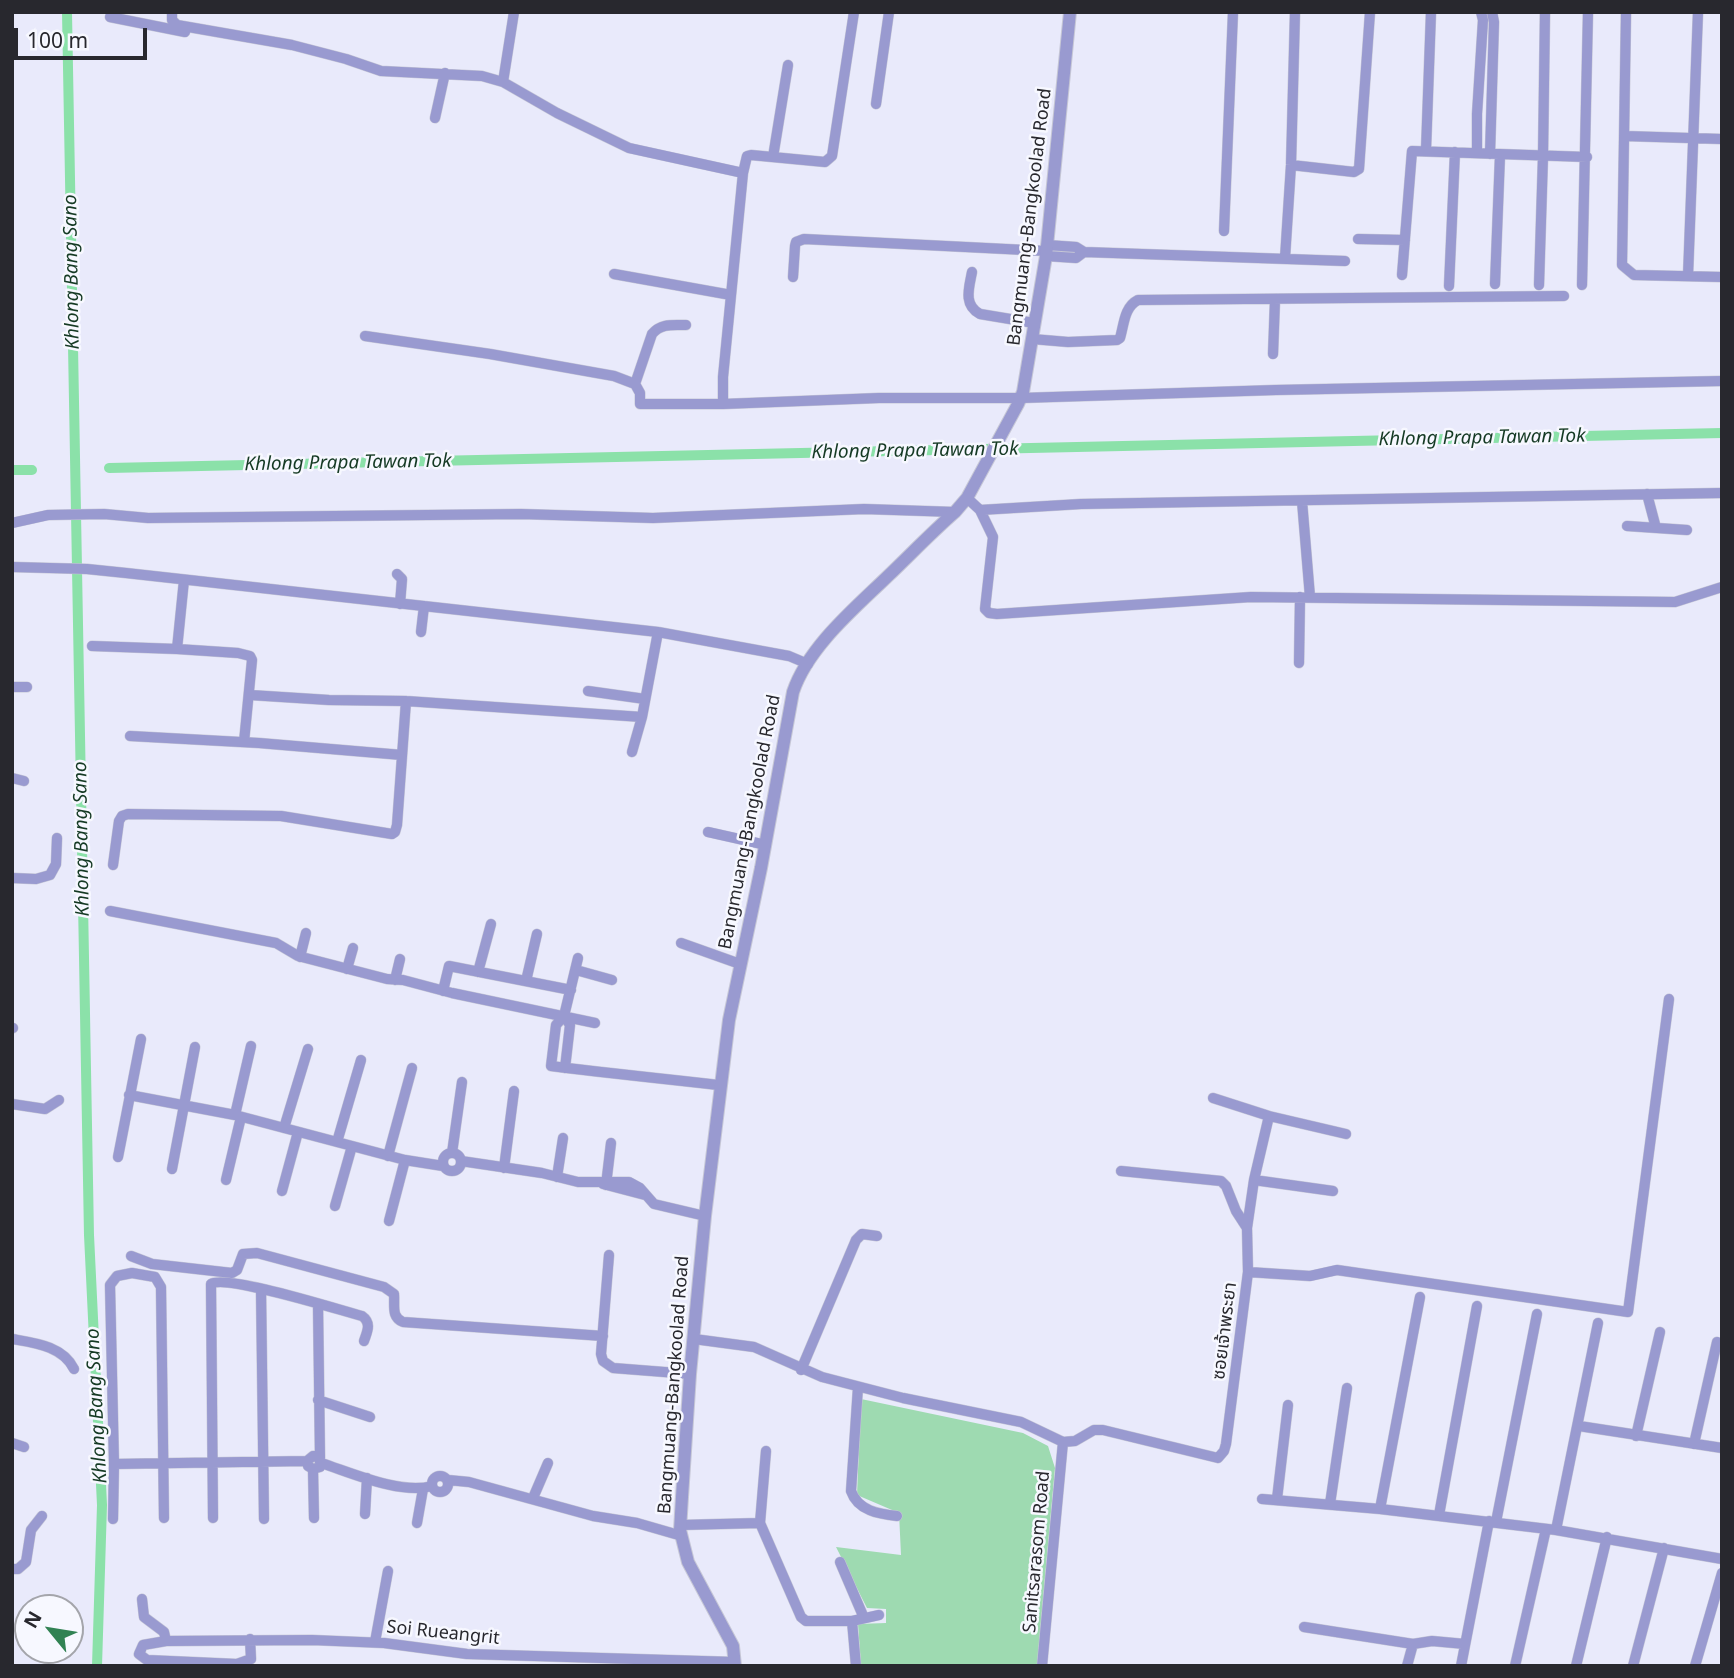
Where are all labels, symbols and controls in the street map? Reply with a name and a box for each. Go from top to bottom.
scale bar [18,14,150,58]
text: 100 m [27,26,88,54]
street label: Bangmuang-Bangkoolad Road [1003,87,1057,347]
water label: Khlong Bang Sano [59,194,85,350]
water label: Khlong Prapa Tawan Tok [1378,425,1586,451]
water label: Khlong Prapa Tawan Tok [811,438,1019,464]
water label: Khlong Prapa Tawan Tok [244,450,452,476]
street label: Bangmuang-Bangkoolad Road [715,693,785,951]
water label: Khlong Bang Sano [69,761,95,917]
street label: Bangmuang-Bangkoolad Road [654,1255,694,1515]
street label: ซอยเจ้าพระยา [1208,1281,1242,1381]
water label: Khlong Bang Sano [82,1328,112,1484]
street label: Sanitsarasom Road [1019,1470,1055,1634]
north arrow [14,1594,84,1664]
text: N [17,1606,48,1633]
street label: Soi Rueangrit [385,1616,501,1650]

